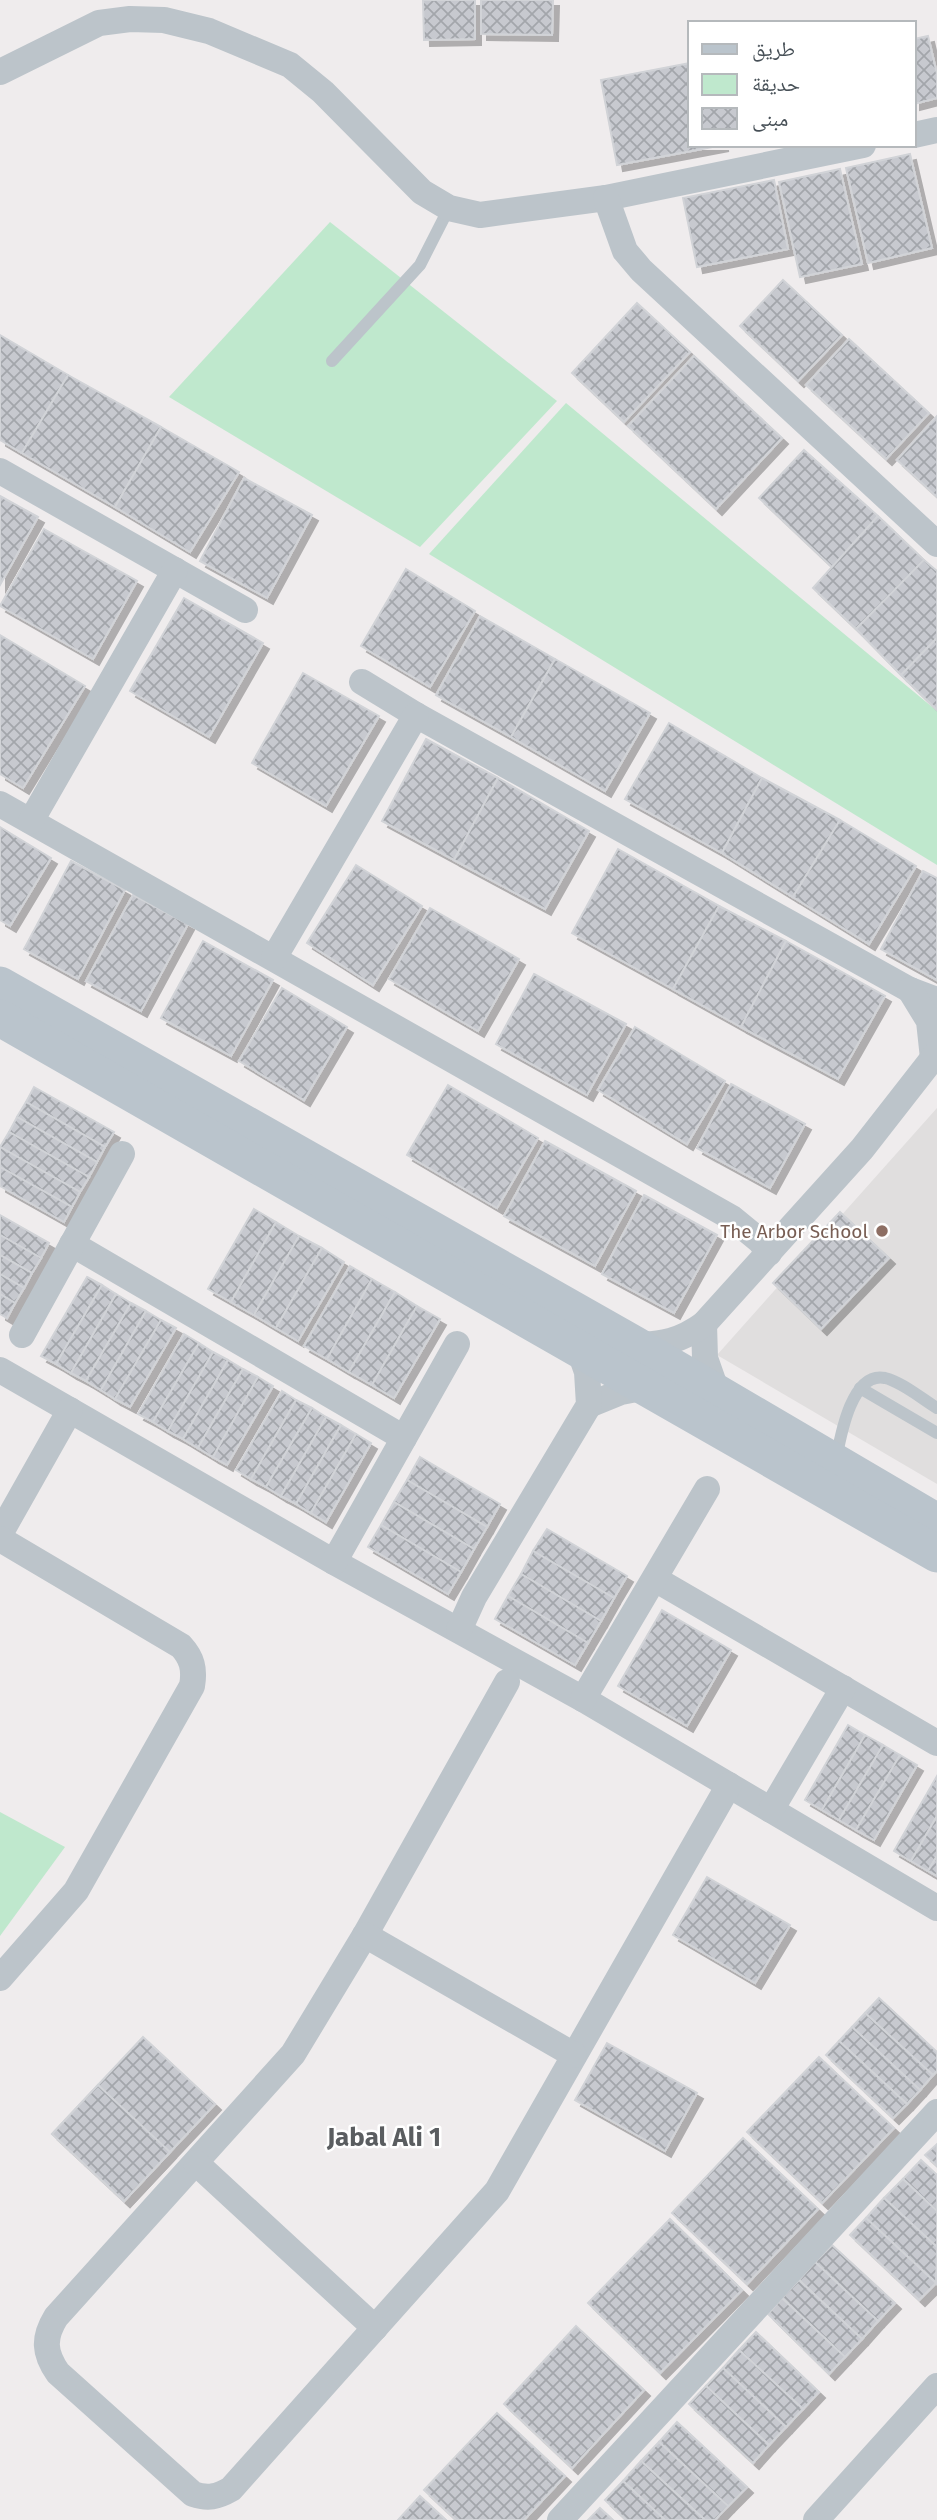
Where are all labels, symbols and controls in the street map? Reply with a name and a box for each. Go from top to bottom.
legend [688,21,916,147]
text: طريق [752,36,795,62]
text: حديقة [752,71,800,97]
text: مبنى [752,106,788,132]
place label: The Arbor School [720,1220,868,1243]
marker: The Arbor School [874,1223,890,1239]
district label: Jabal Ali 1 [326,2122,441,2153]

